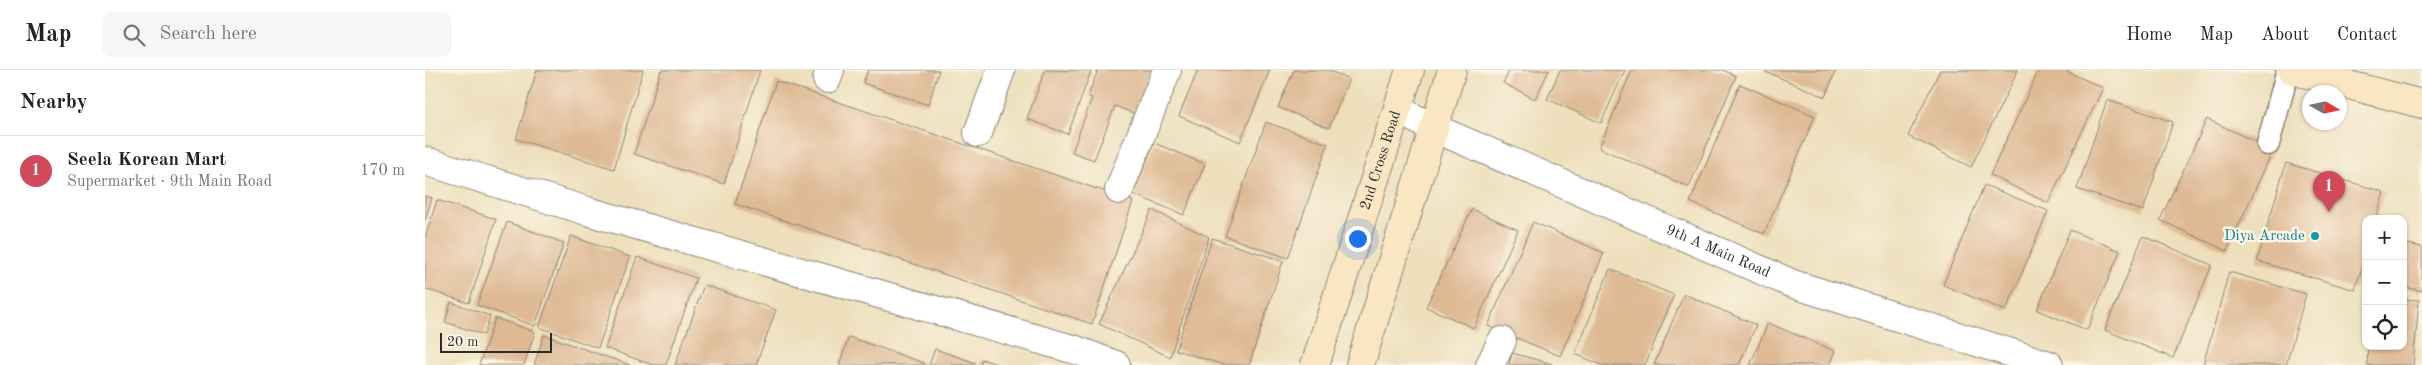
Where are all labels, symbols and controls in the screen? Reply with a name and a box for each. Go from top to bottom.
search box [102,12,452,57]
icon: search [120,21,148,49]
text: Map [25,23,72,47]
text: Search here [160,25,257,44]
text: Home [2126,26,2172,44]
text: Map [2200,26,2233,44]
text: About [2261,26,2309,44]
text: Contact [2337,26,2397,44]
north arrow [2302,85,2347,130]
text: Nearby [20,92,88,113]
street label: 2nd Cross Road [1358,109,1404,212]
text: Seela Korean Mart [67,151,226,170]
text: 1 [31,163,41,179]
text: 170 m [360,163,405,179]
pin: 1 [2313,171,2345,212]
text: Supermarket · 9th Main Road [67,174,272,190]
map controls [2362,215,2407,350]
button: + [2362,215,2407,260]
street label: 9th A Main Road [1664,222,1773,281]
your location [1345,226,1371,252]
place label: Diya Arcade [2224,229,2305,244]
marker: Diya Arcade [2309,230,2321,242]
button: − [2362,260,2407,305]
button: locate [2362,305,2407,350]
scale bar [440,330,553,353]
text: 20 m [447,335,478,349]

